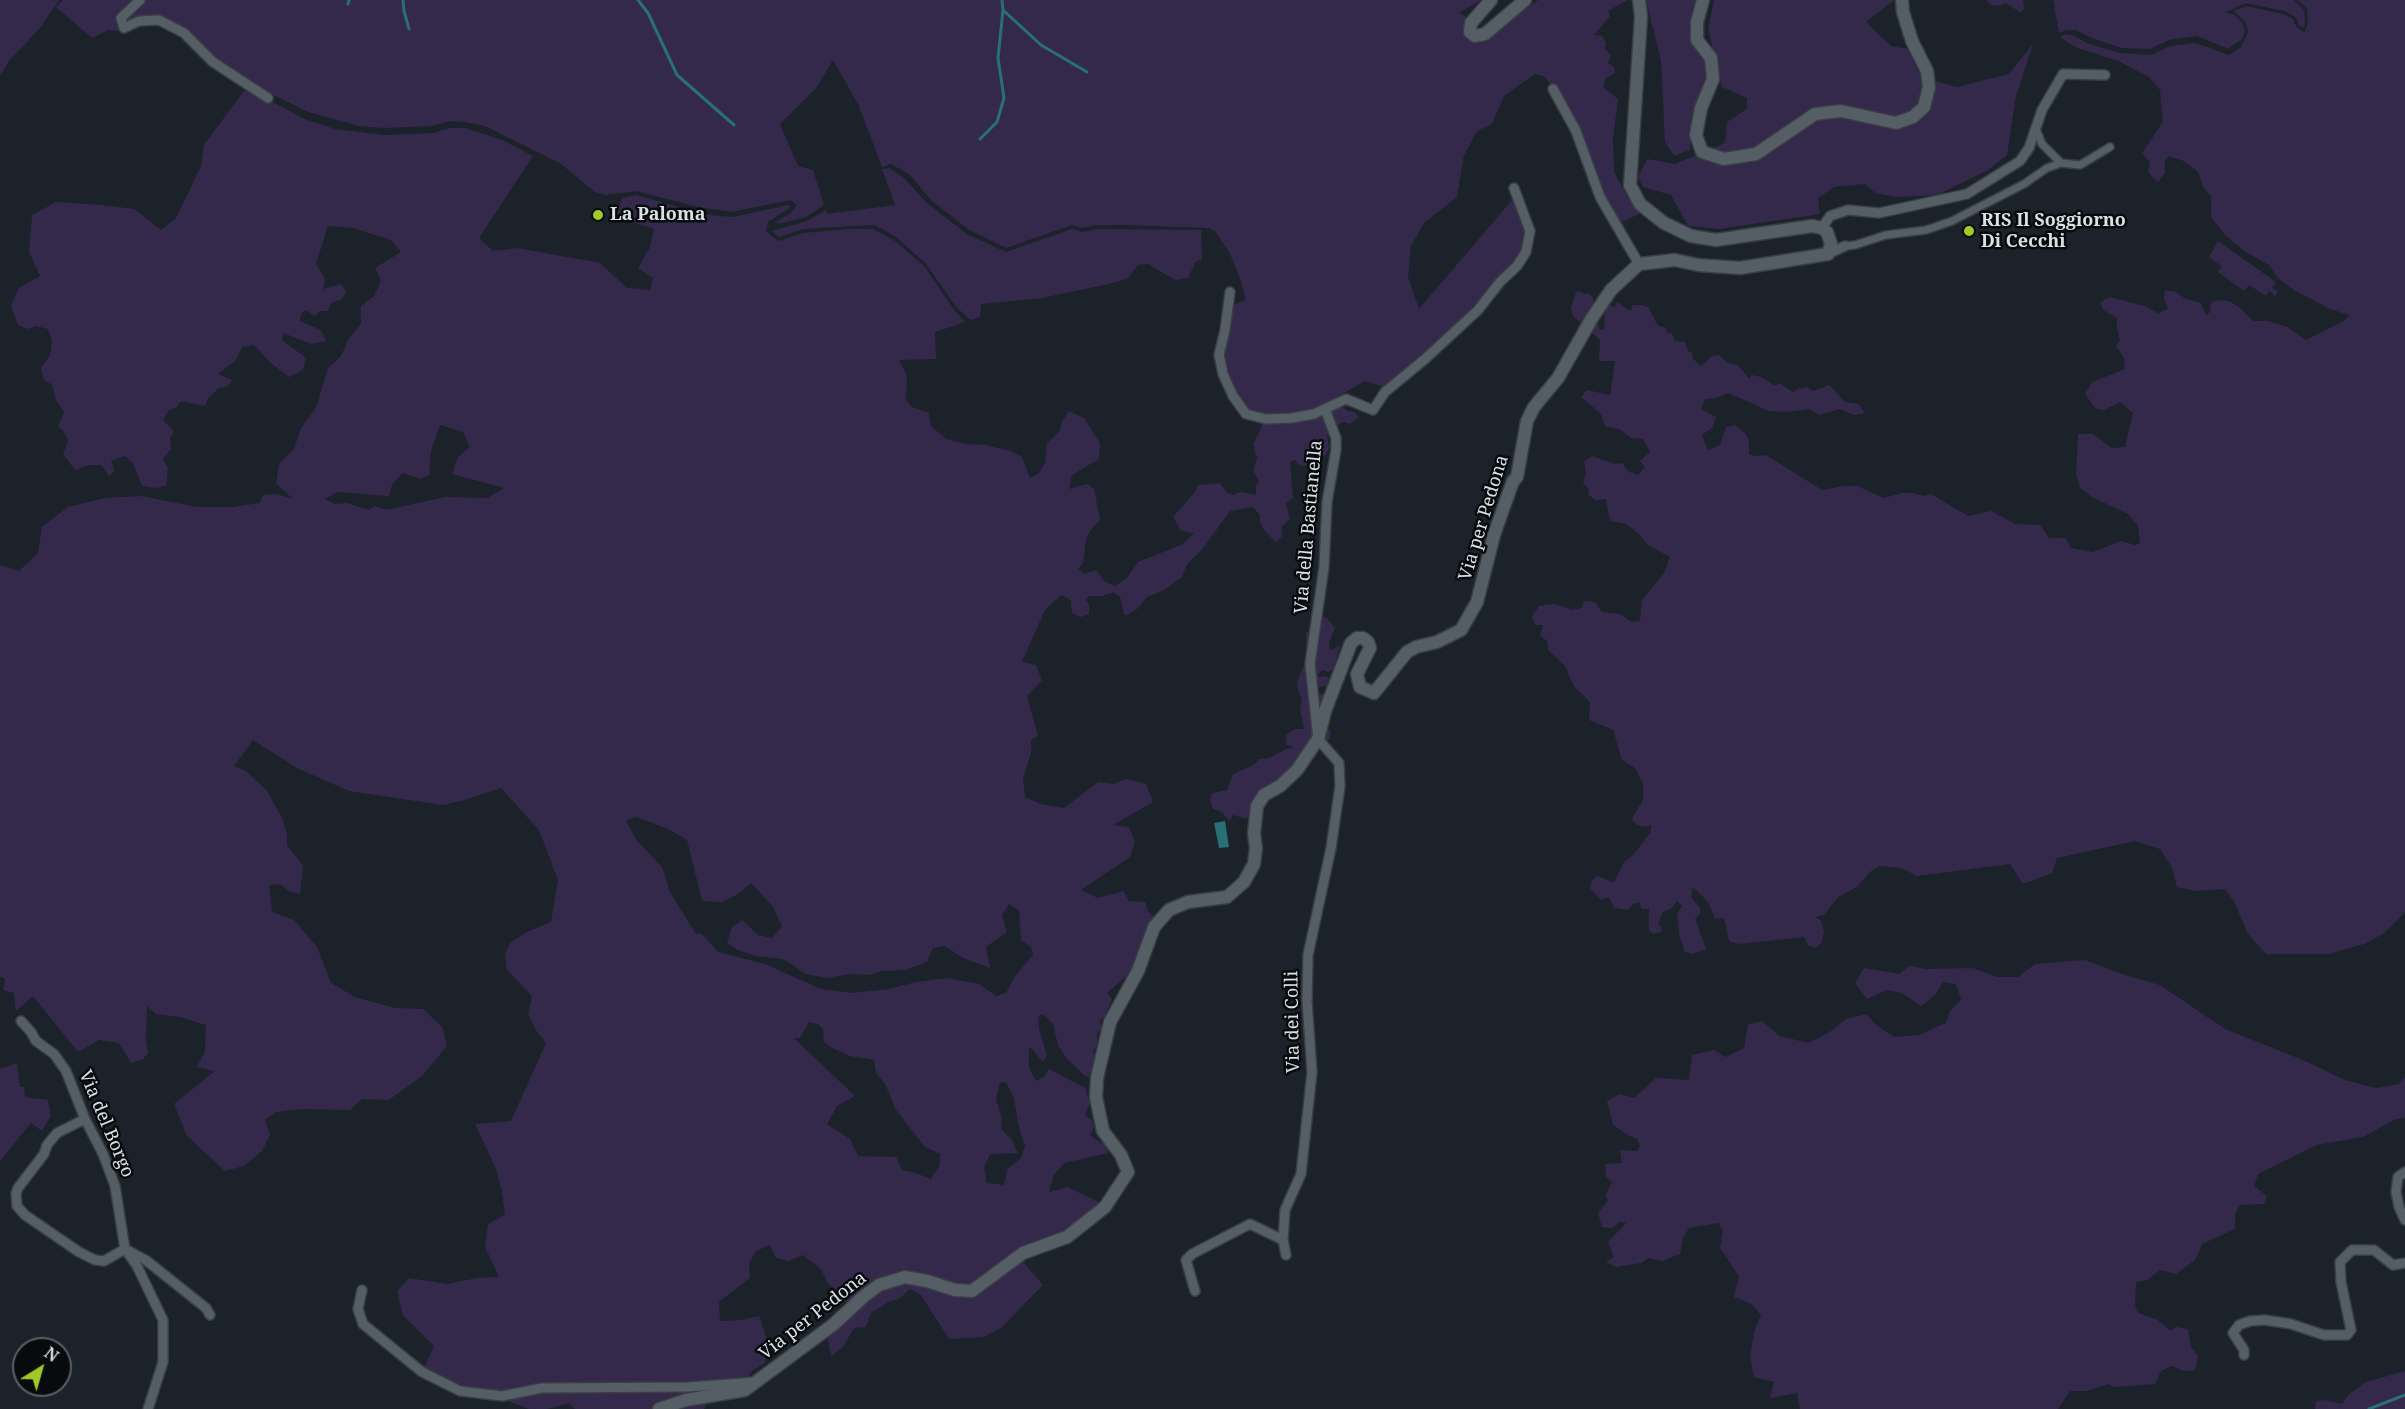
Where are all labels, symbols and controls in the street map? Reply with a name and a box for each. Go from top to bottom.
place label: La Paloma [610,204,705,226]
marker: La Paloma [591,208,605,222]
place label: RIS Il Soggiorno Di Cecchi [1981,210,2126,252]
marker: RIS Il Soggiorno Di Cecchi [1962,224,1976,238]
street label: Via della Bastianella [1291,439,1327,615]
street label: Via per Pedona [1455,453,1513,583]
street label: Via dei Colli [1281,971,1305,1073]
street label: Via del Borgo [74,1067,138,1181]
street label: Via per Pedona [755,1267,871,1365]
north arrow [12,1337,72,1397]
text: N [40,1342,63,1367]

